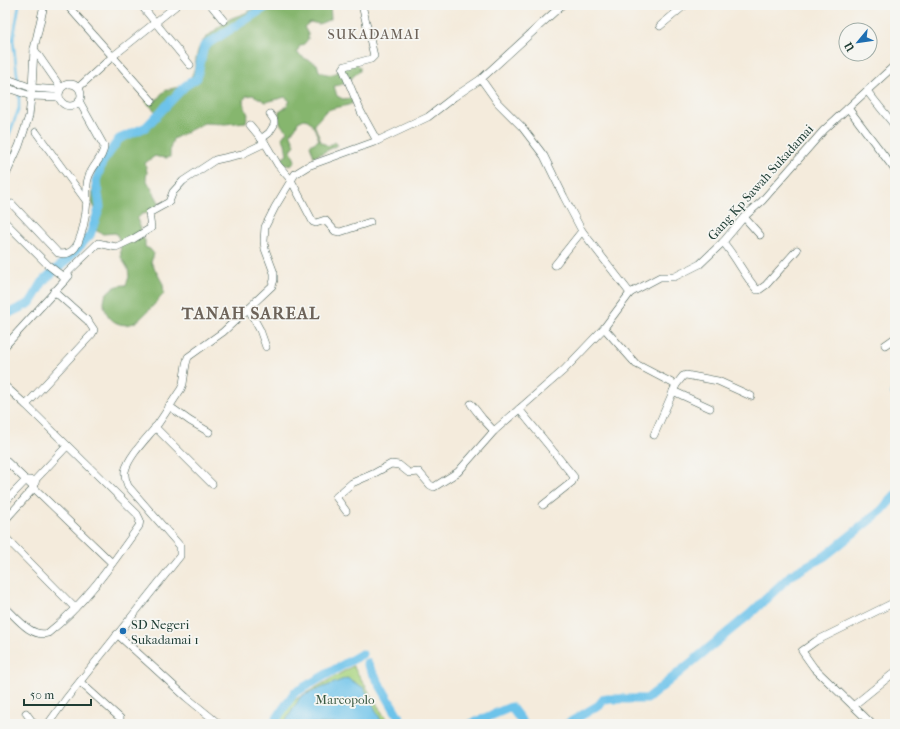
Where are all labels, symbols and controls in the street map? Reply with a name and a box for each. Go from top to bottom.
north arrow [838,22,878,62]
district label: SUKADAMAI [327,26,421,43]
text: U [842,39,858,54]
street label: Gang Kp Sawah Sukadamai [705,121,816,243]
district label: TANAH SAREAL [181,303,320,323]
place label: SD Negeri Sukadamai 1 [131,617,199,647]
marker: SD Negeri Sukadamai 1 [118,626,128,636]
scale bar [24,681,91,707]
text: 50 m [30,688,54,702]
park label: Marcopolo [315,692,375,707]

